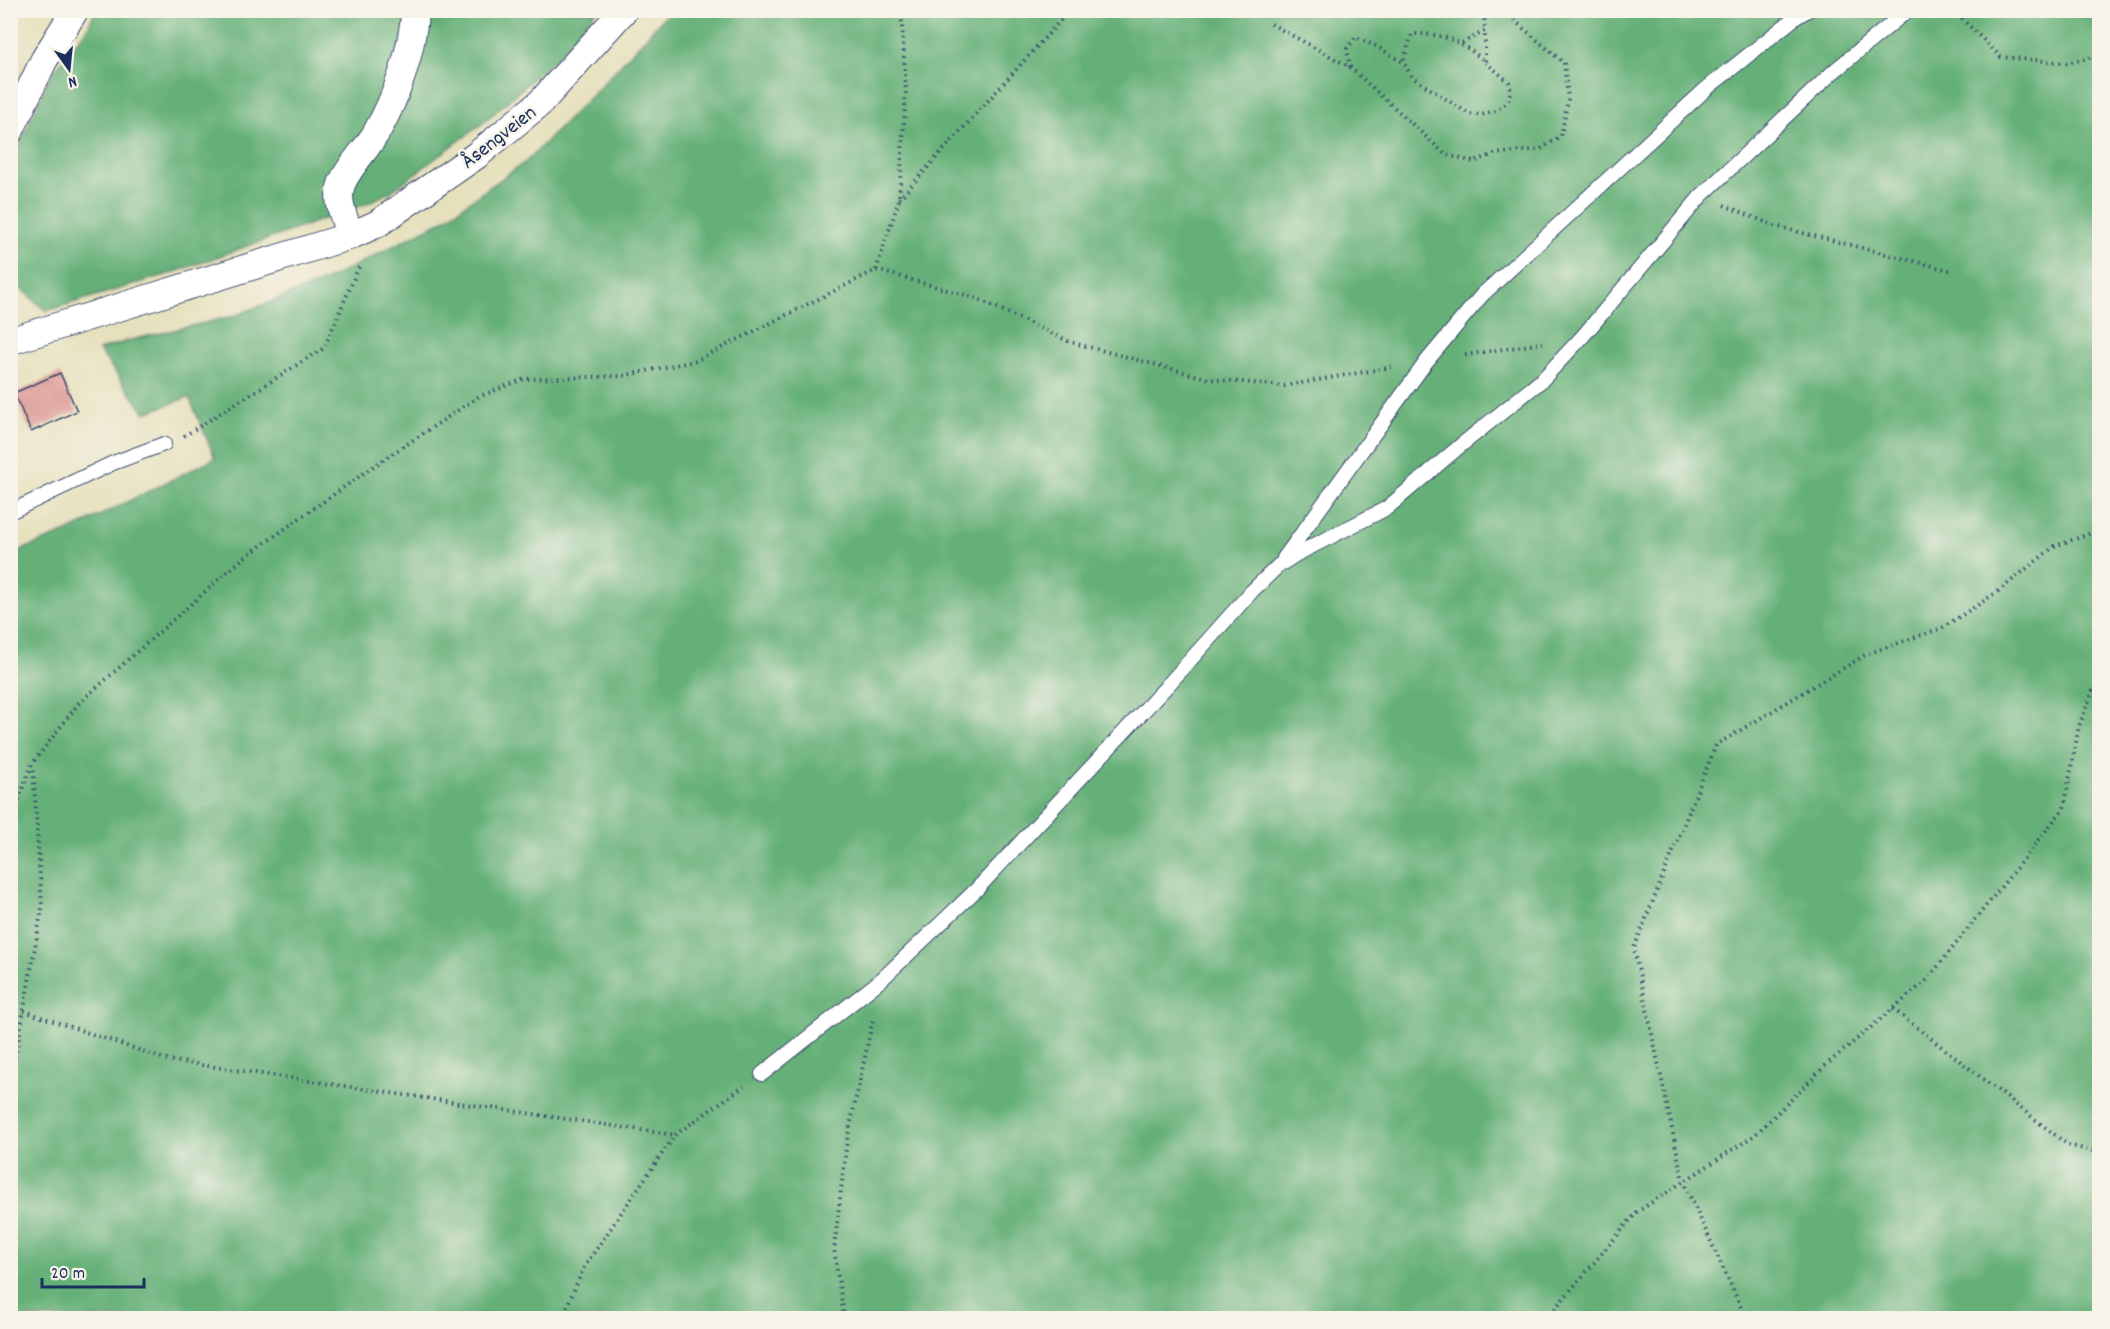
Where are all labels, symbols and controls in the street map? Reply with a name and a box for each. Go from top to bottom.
north arrow [39,39,99,99]
text: N [65,69,79,93]
street label: Åsengveien [456,99,544,177]
scale bar [42,1251,144,1289]
text: 20 m [51,1262,85,1287]

